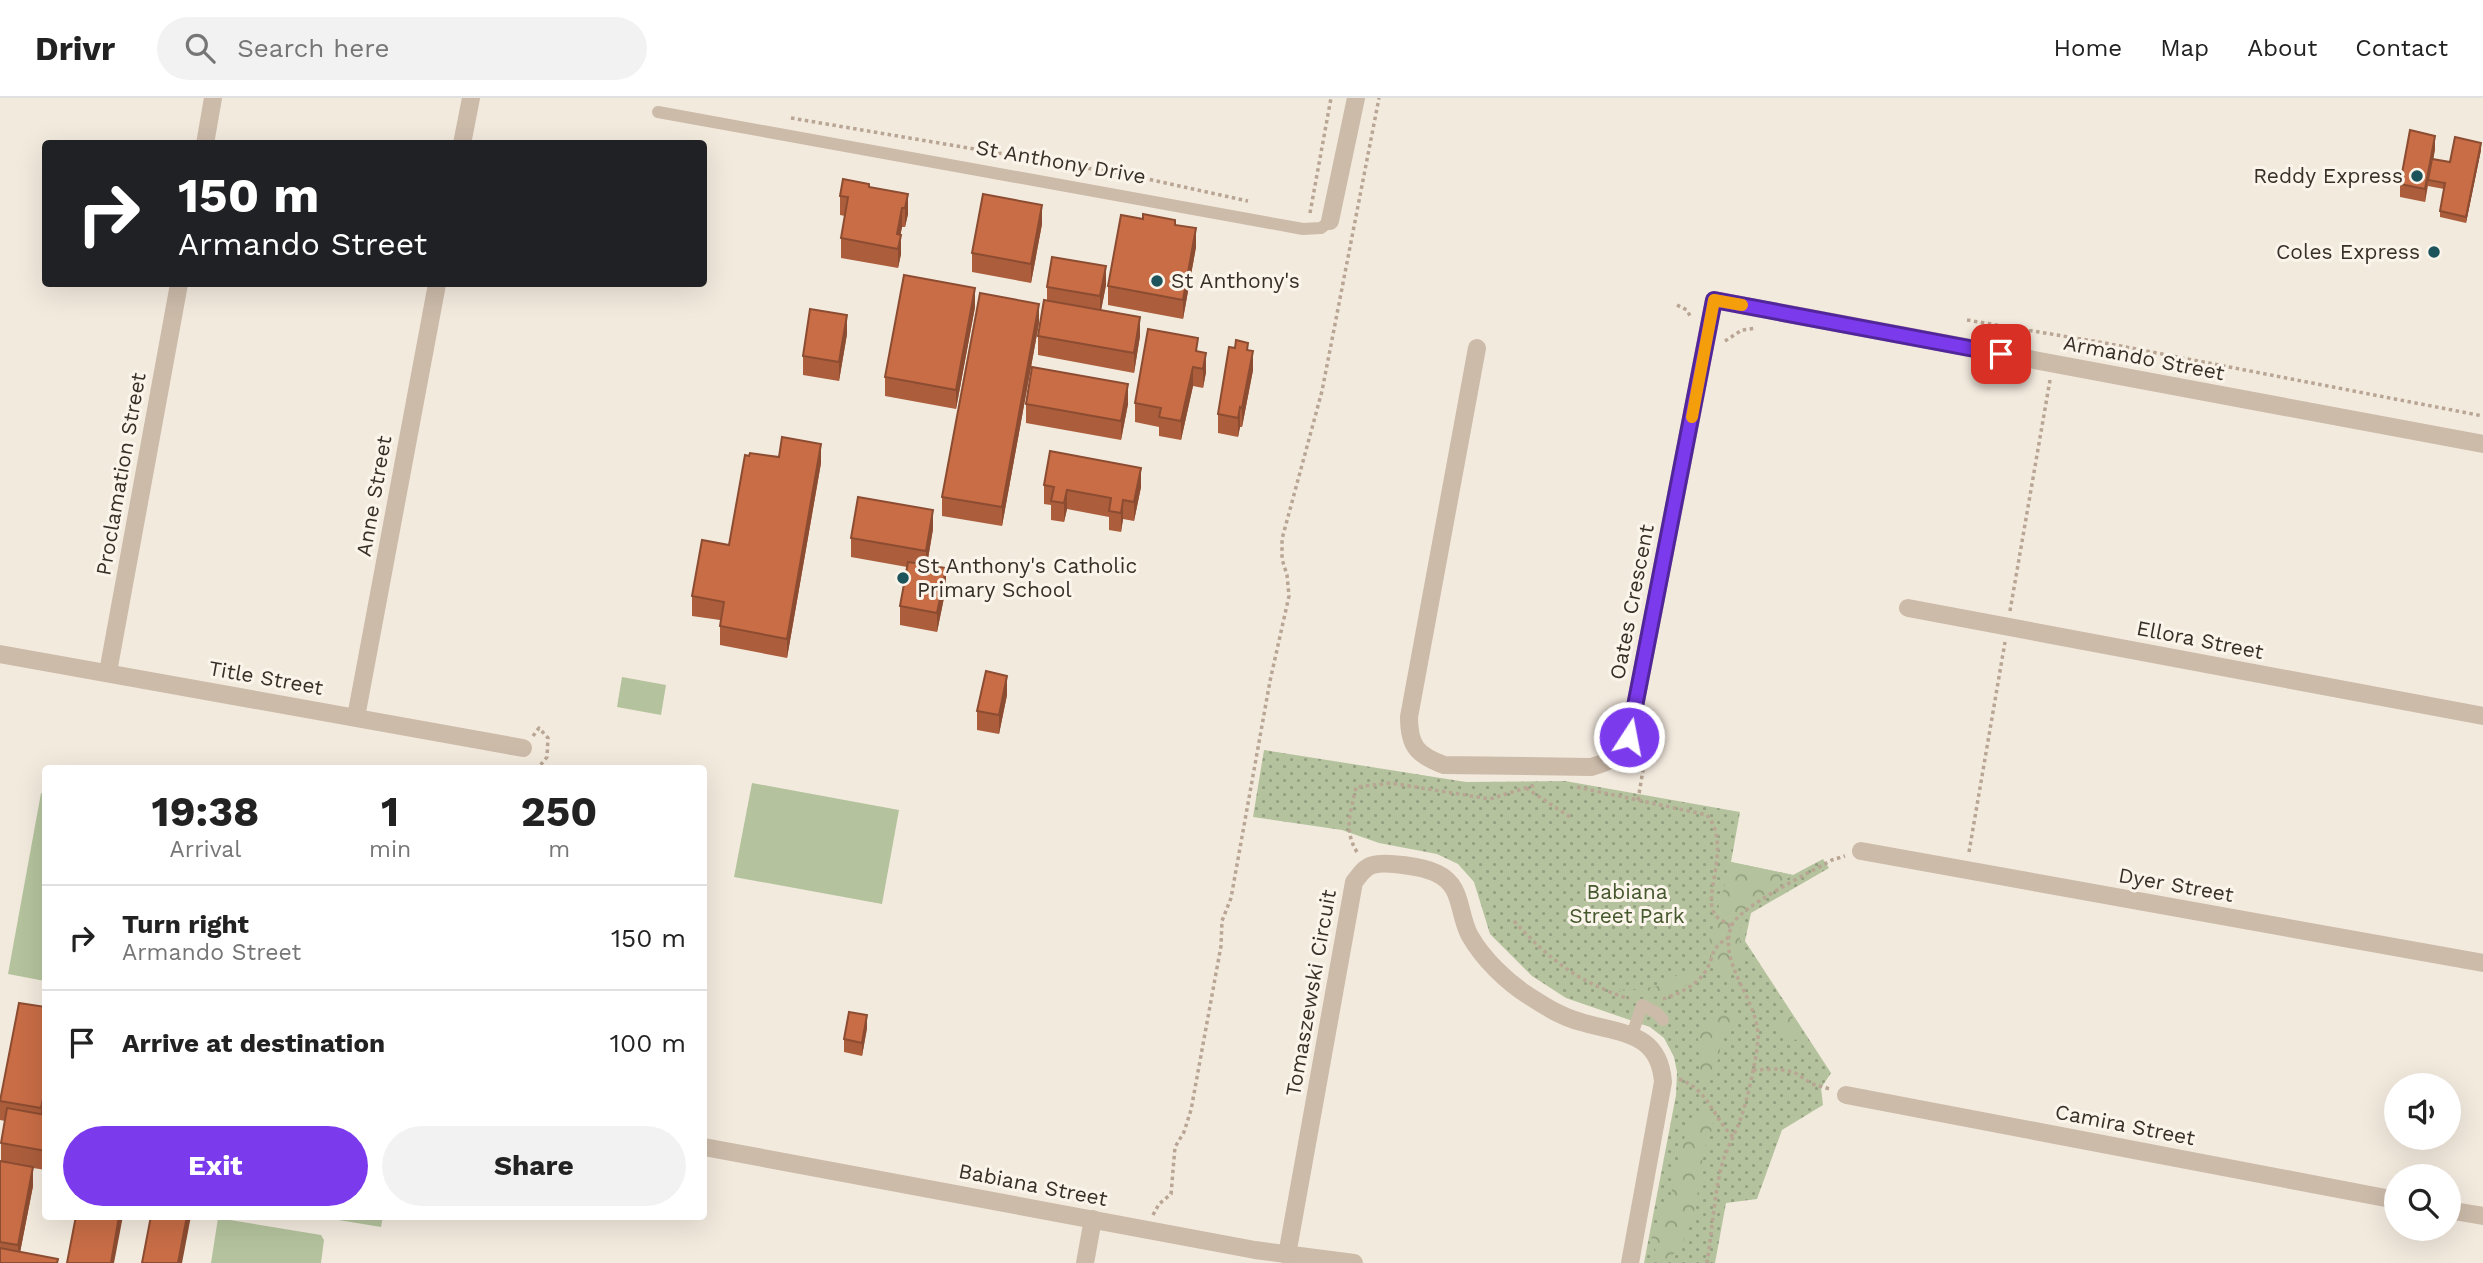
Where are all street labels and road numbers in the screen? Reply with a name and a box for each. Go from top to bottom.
street label: St Anthony Drive [974,134,1148,189]
street label: Armando Street [2061,330,2227,385]
street label: Proclamation Street [90,370,151,577]
street label: Anne Street [351,433,396,558]
street label: Oates Crescent [1604,522,1659,682]
street label: Ellora Street [2134,615,2266,664]
street label: Title Street [207,655,325,700]
street label: Dyer Street [2117,862,2236,907]
street label: Tomaszewski Circuit [1280,888,1341,1098]
street label: Camira Street [2053,1099,2197,1150]
street label: Babiana Street [957,1158,1110,1211]

